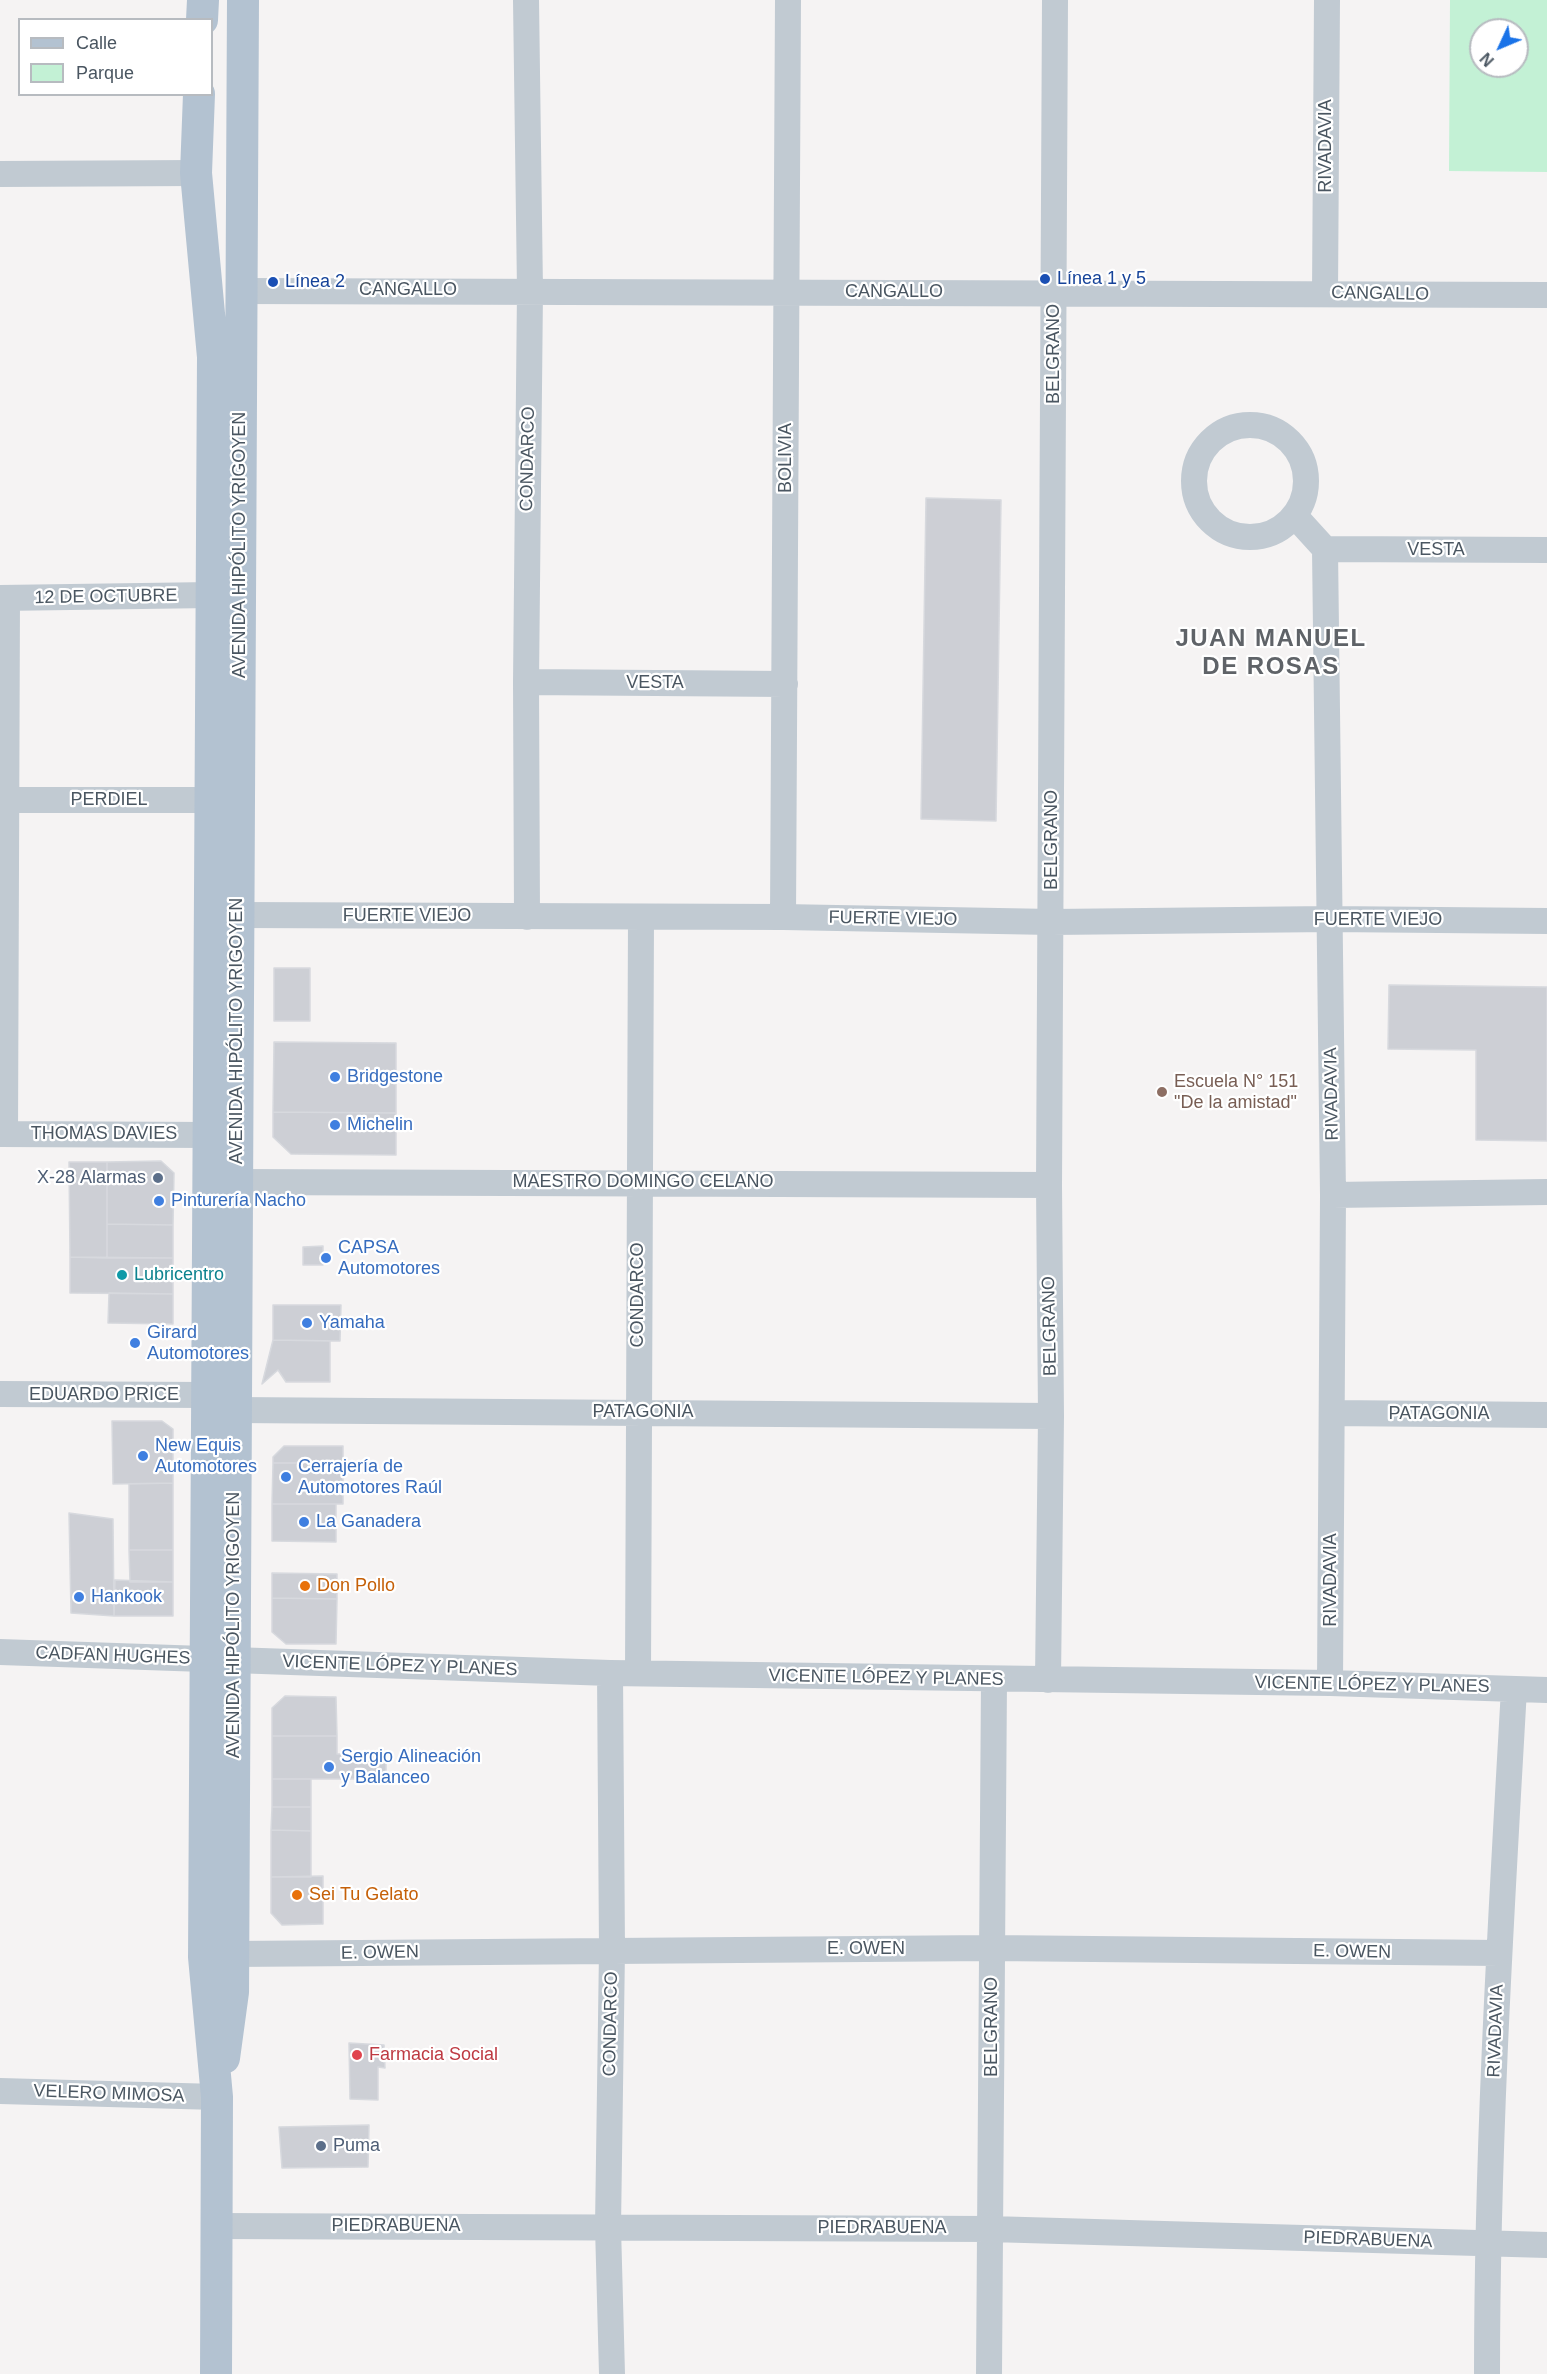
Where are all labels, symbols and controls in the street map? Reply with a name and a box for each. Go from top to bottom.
legend [18,18,213,96]
north arrow [1469,18,1529,78]
text: Calle [76,33,117,53]
text: N [1477,49,1497,70]
text: Parque [76,63,134,83]
street label: RIVADAVIA [1315,99,1337,193]
place label: Línea 1 y 5 [1057,268,1146,290]
place label: Línea 2 [285,271,345,293]
marker: Línea 1 y 5 [1038,272,1052,286]
marker: Línea 2 [266,275,280,289]
street label: CANGALLO [359,279,457,301]
street label: CANGALLO [845,281,943,303]
street label: CANGALLO [1331,282,1429,306]
street label: BELGRANO [1043,304,1065,404]
street label: CONDARCO [516,406,540,512]
street label: AVENIDA HIPÓLITO YRIGOYEN [229,412,251,678]
street label: BOLIVIA [775,423,797,493]
street label: VESTA [1407,539,1465,561]
street label: 12 DE OCTUBRE [34,585,178,609]
district label: JUAN MANUEL DE ROSAS [1175,625,1367,681]
street label: VESTA [626,672,684,694]
street label: PERDIEL [70,789,148,811]
street label: BELGRANO [1041,790,1063,890]
street label: AVENIDA HIPÓLITO YRIGOYEN [226,898,248,1164]
street label: FUERTE VIEJO [343,905,471,927]
street label: FUERTE VIEJO [828,907,958,931]
street label: FUERTE VIEJO [1314,909,1442,931]
street label: RIVADAVIA [1320,1047,1344,1141]
place label: Bridgestone [347,1066,443,1088]
marker: Bridgestone [328,1070,342,1084]
place label: Escuela N° 151 "De la amistad" [1174,1071,1298,1114]
marker: Escuela N° 151 "De la amistad" [1155,1085,1169,1099]
place label: Michelin [347,1114,413,1136]
marker: Michelin [328,1118,342,1132]
street label: THOMAS DAVIES [31,1123,177,1145]
place label: X-28 Alarmas [37,1167,146,1189]
marker: X-28 Alarmas [151,1171,165,1185]
street label: MAESTRO DOMINGO CELANO [512,1171,774,1193]
place label: Pinturería Nacho [171,1190,306,1212]
marker: Pinturería Nacho [152,1194,166,1208]
place label: CAPSA Automotores [338,1237,440,1280]
street label: CONDARCO [627,1242,649,1348]
marker: CAPSA Automotores [319,1251,333,1265]
place label: Lubricentro [134,1264,224,1286]
marker: Lubricentro [115,1268,129,1282]
street label: BELGRANO [1038,1276,1062,1376]
place label: Yamaha [319,1312,385,1334]
marker: Yamaha [300,1316,314,1330]
place label: Girard Automotores [147,1322,249,1364]
marker: Girard Automotores [128,1336,142,1350]
street label: EDUARDO PRICE [29,1384,179,1406]
street label: PATAGONIA [592,1401,694,1423]
street label: PATAGONIA [1388,1403,1490,1425]
place label: New Equis Automotores [155,1435,257,1478]
marker: New Equis Automotores [136,1449,150,1463]
place label: Cerrajería de Automotores Raúl [298,1456,442,1498]
marker: Cerrajería de Automotores Raúl [279,1470,293,1484]
street label: AVENIDA HIPÓLITO YRIGOYEN [223,1492,245,1758]
place label: La Ganadera [316,1511,421,1533]
marker: La Ganadera [297,1515,311,1529]
street label: RIVADAVIA [1320,1533,1342,1627]
place label: Don Pollo [317,1575,395,1597]
marker: Don Pollo [298,1579,312,1593]
place label: Hankook [91,1586,162,1608]
marker: Hankook [72,1590,86,1604]
street label: CADFAN HUGHES [35,1643,191,1669]
street label: VICENTE LÓPEZ Y PLANES [282,1651,518,1681]
street label: VICENTE LÓPEZ Y PLANES [768,1665,1004,1691]
street label: VICENTE LÓPEZ Y PLANES [1254,1672,1490,1698]
place label: Sergio Alineación y Balanceo [341,1746,481,1788]
marker: Sergio Alineación y Balanceo [322,1760,336,1774]
place label: Sei Tu Gelato [309,1884,418,1906]
marker: Sei Tu Gelato [290,1888,304,1902]
street label: E. OWEN [827,1938,905,1960]
street label: E. OWEN [1313,1941,1391,1963]
street label: E. OWEN [341,1942,419,1964]
street label: CONDARCO [599,1971,623,2077]
street label: BELGRANO [981,1977,1003,2077]
street label: RIVADAVIA [1484,1984,1508,2078]
place label: Farmacia Social [369,2044,498,2066]
marker: Farmacia Social [350,2048,364,2062]
street label: VELERO MIMOSA [33,2081,185,2107]
place label: Puma [333,2135,380,2157]
marker: Puma [314,2139,328,2153]
street label: PIEDRABUENA [331,2215,461,2237]
street label: PIEDRABUENA [817,2217,947,2239]
street label: PIEDRABUENA [1303,2227,1433,2253]

